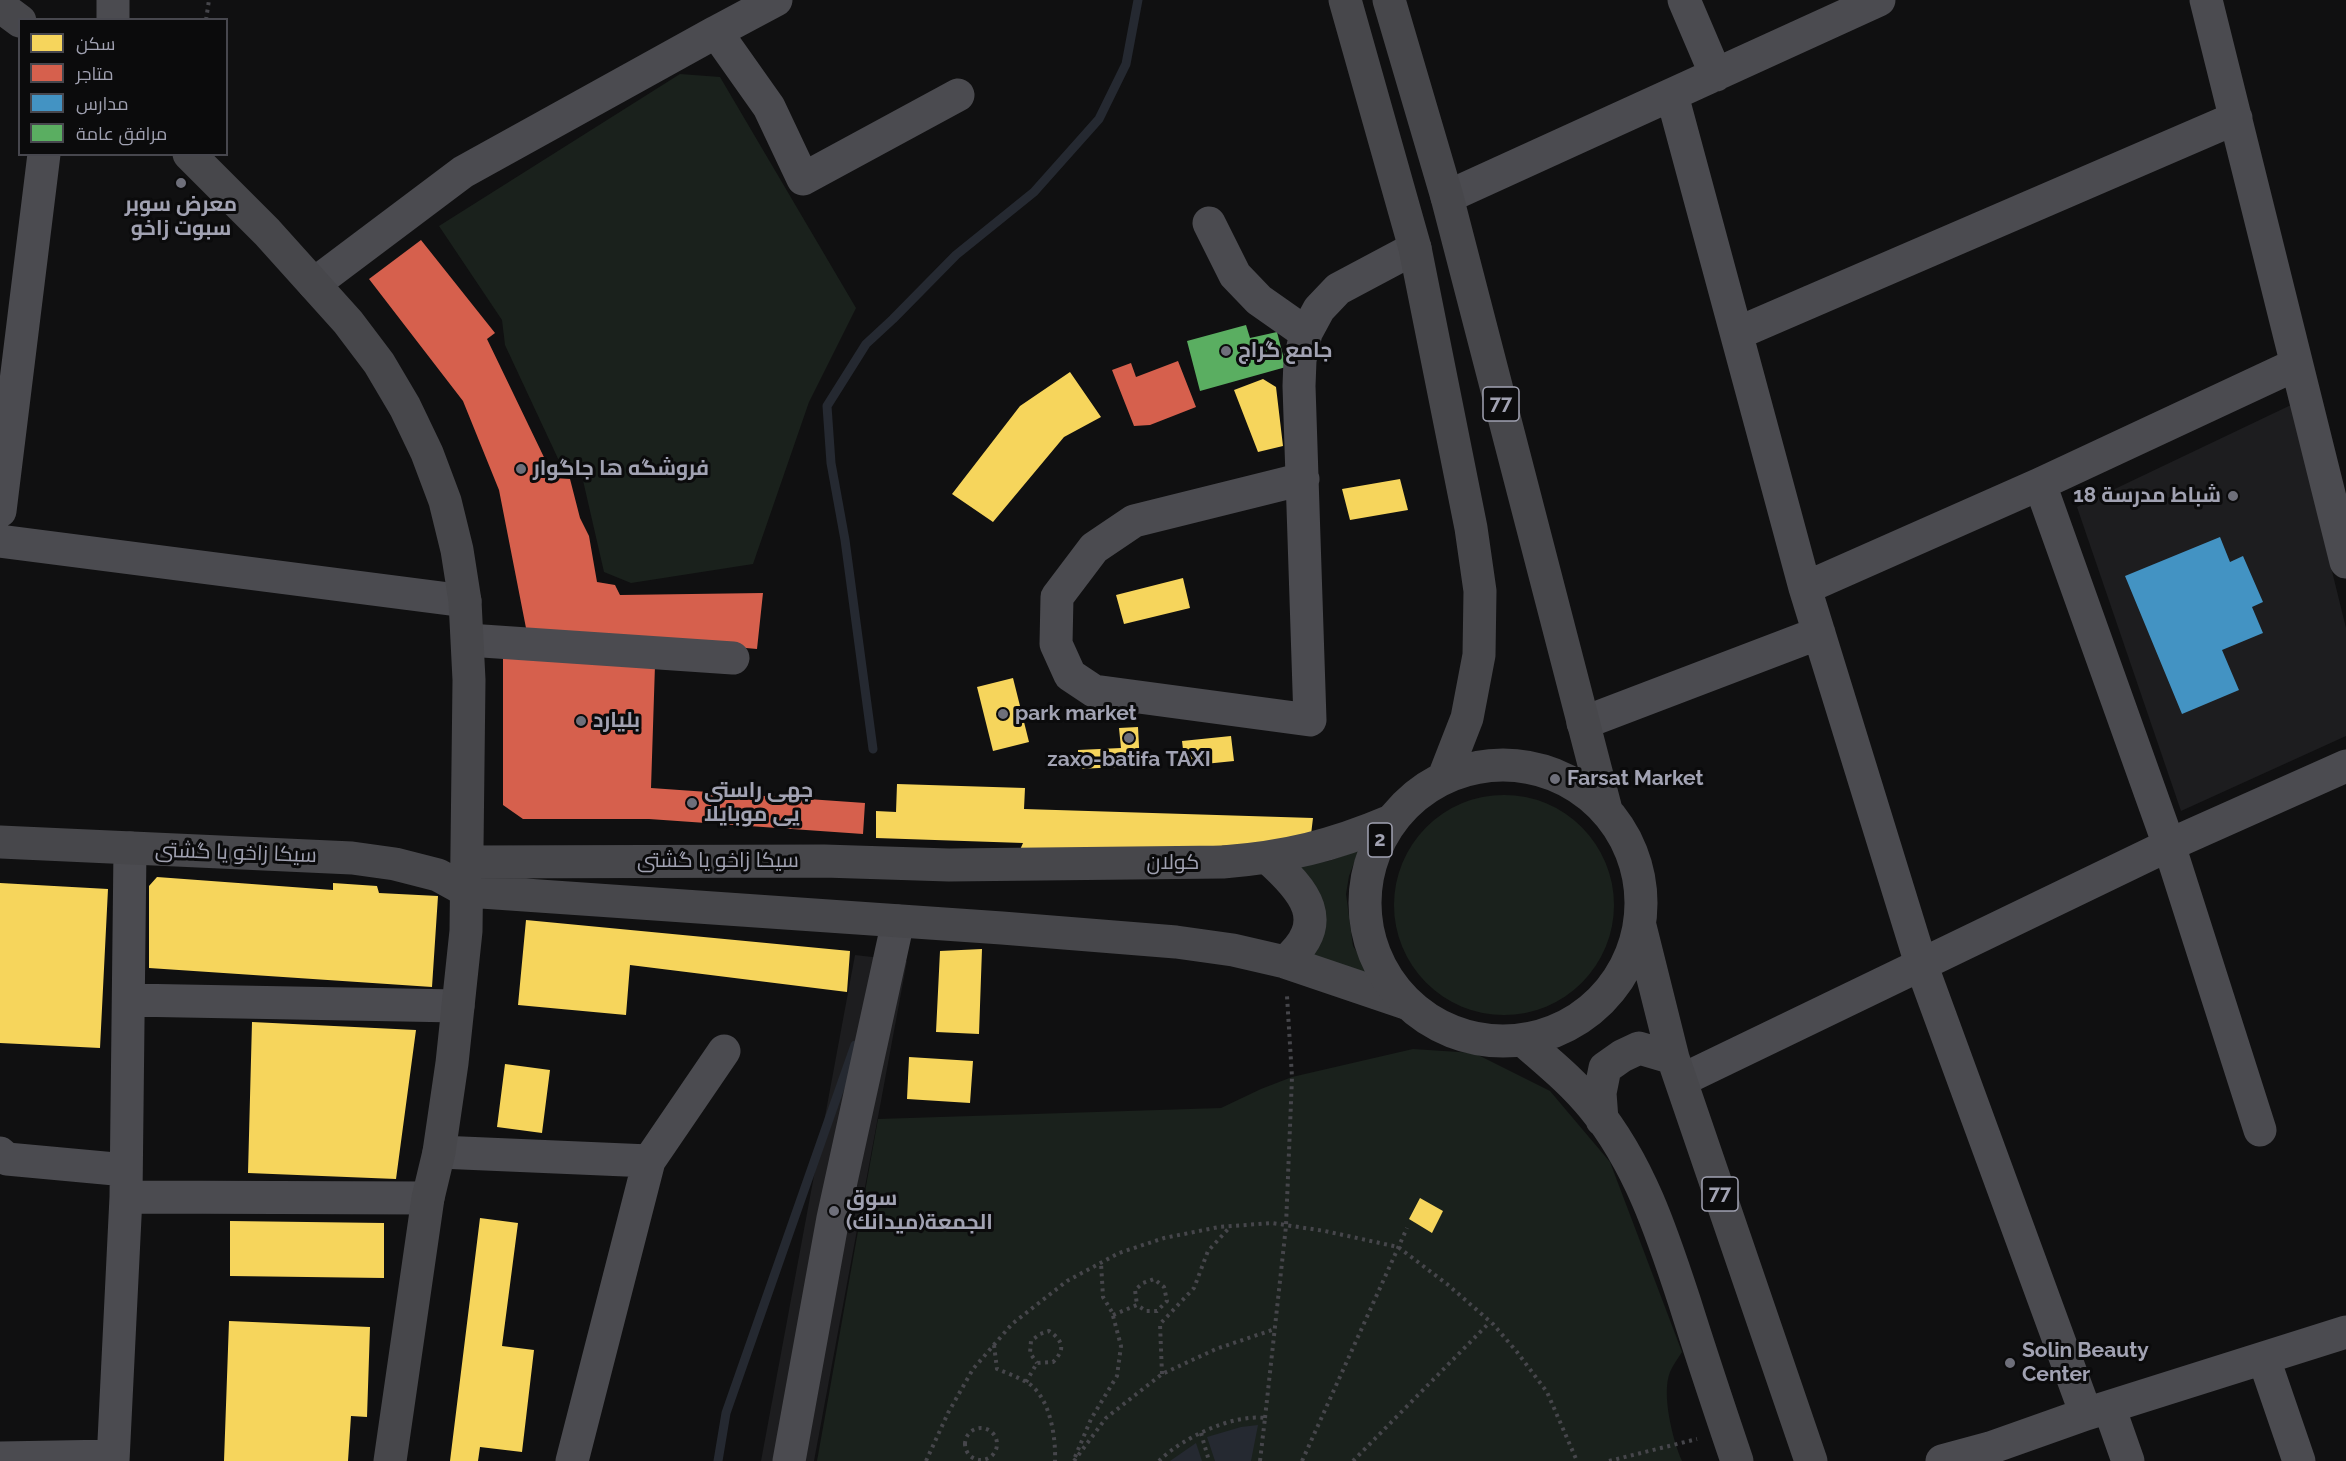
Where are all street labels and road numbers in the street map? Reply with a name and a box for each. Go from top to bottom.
road number: 77 [1483,387,1519,421]
road number: 2 [1368,823,1392,857]
street label: سیکا زاخو یا گشتى [155,838,317,868]
street label: سیکا زاخو یا گشتى [637,848,799,874]
street label: كولان [1147,850,1199,876]
road number: 77 [1702,1177,1738,1211]

